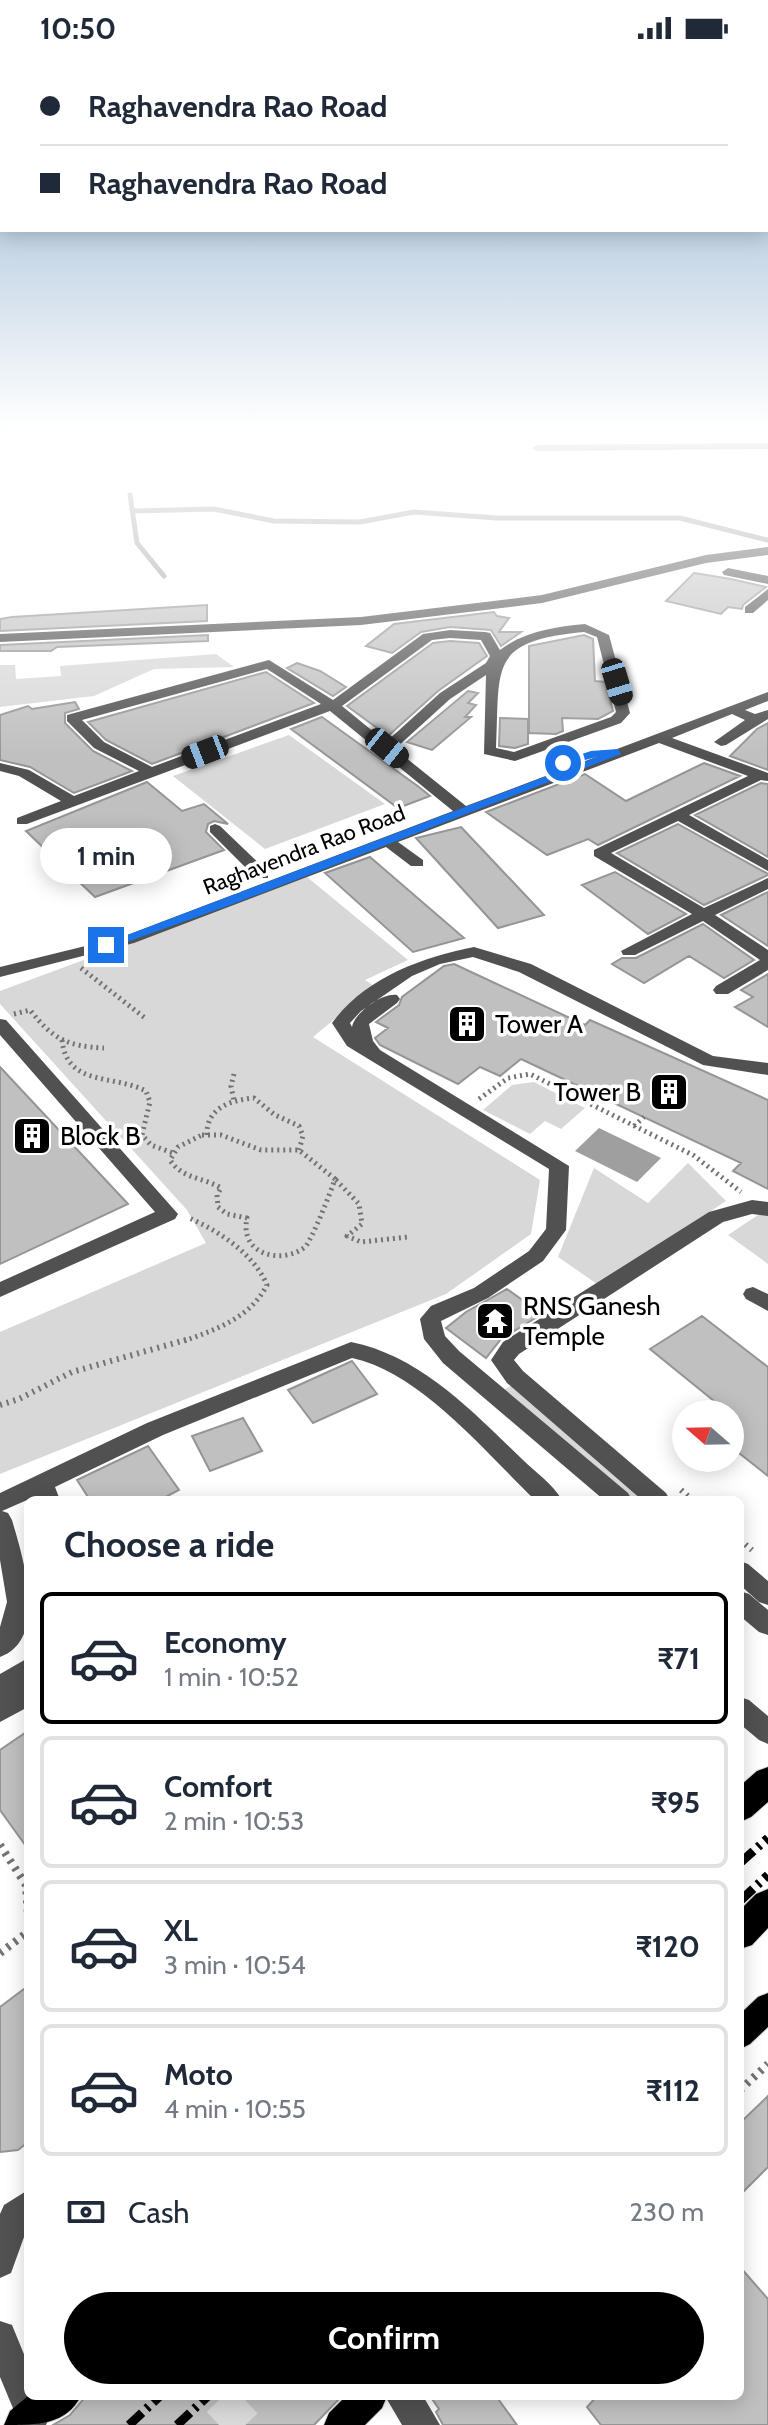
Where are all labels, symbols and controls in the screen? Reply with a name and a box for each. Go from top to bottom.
text: 10:50 [40,10,116,47]
text: Raghavendra Rao Road [88,88,388,125]
text: Raghavendra Rao Road [88,165,388,202]
car [599,656,635,708]
car [361,724,413,772]
car [178,732,232,772]
route start [545,745,581,781]
street label: Raghavendra Rao Road [199,799,409,901]
callout: 1 min [40,829,172,885]
text: 1 min [77,840,135,872]
route end [88,927,124,963]
building icon: Tower A [446,1003,488,1045]
place label: Tower A [495,1008,583,1040]
building icon: Tower B [648,1071,690,1113]
place label: Tower B [553,1076,641,1108]
building icon: Block B [11,1115,53,1157]
place label: Block B [60,1120,141,1152]
place label: RNS Ganesh Temple [523,1290,661,1352]
temple icon: RNS Ganesh Temple [474,1300,516,1342]
north arrow [672,1400,744,1472]
map controls [672,1400,744,1472]
text: Choose a ride [64,1522,274,1566]
icon: car [68,1622,140,1694]
text: Economy [164,1624,287,1661]
text: ₹71 [657,1640,700,1677]
text: 1 min · 10:52 [164,1661,299,1693]
icon: car [68,1766,140,1838]
text: Comfort [164,1768,272,1805]
text: ₹95 [651,1784,700,1821]
text: 2 min · 10:53 [164,1805,304,1837]
icon: car [68,1910,140,1982]
text: XL [164,1912,198,1949]
text: ₹120 [636,1928,700,1965]
text: 3 min · 10:54 [164,1949,306,1981]
icon: car [68,2054,140,2126]
text: Moto [164,2056,233,2093]
text: ₹112 [646,2072,700,2109]
text: 4 min · 10:55 [164,2093,306,2125]
icon: cash [64,2190,108,2234]
text: Cash [128,2194,190,2231]
text: 230 m [630,2196,704,2228]
button: Confirm [64,2292,704,2384]

